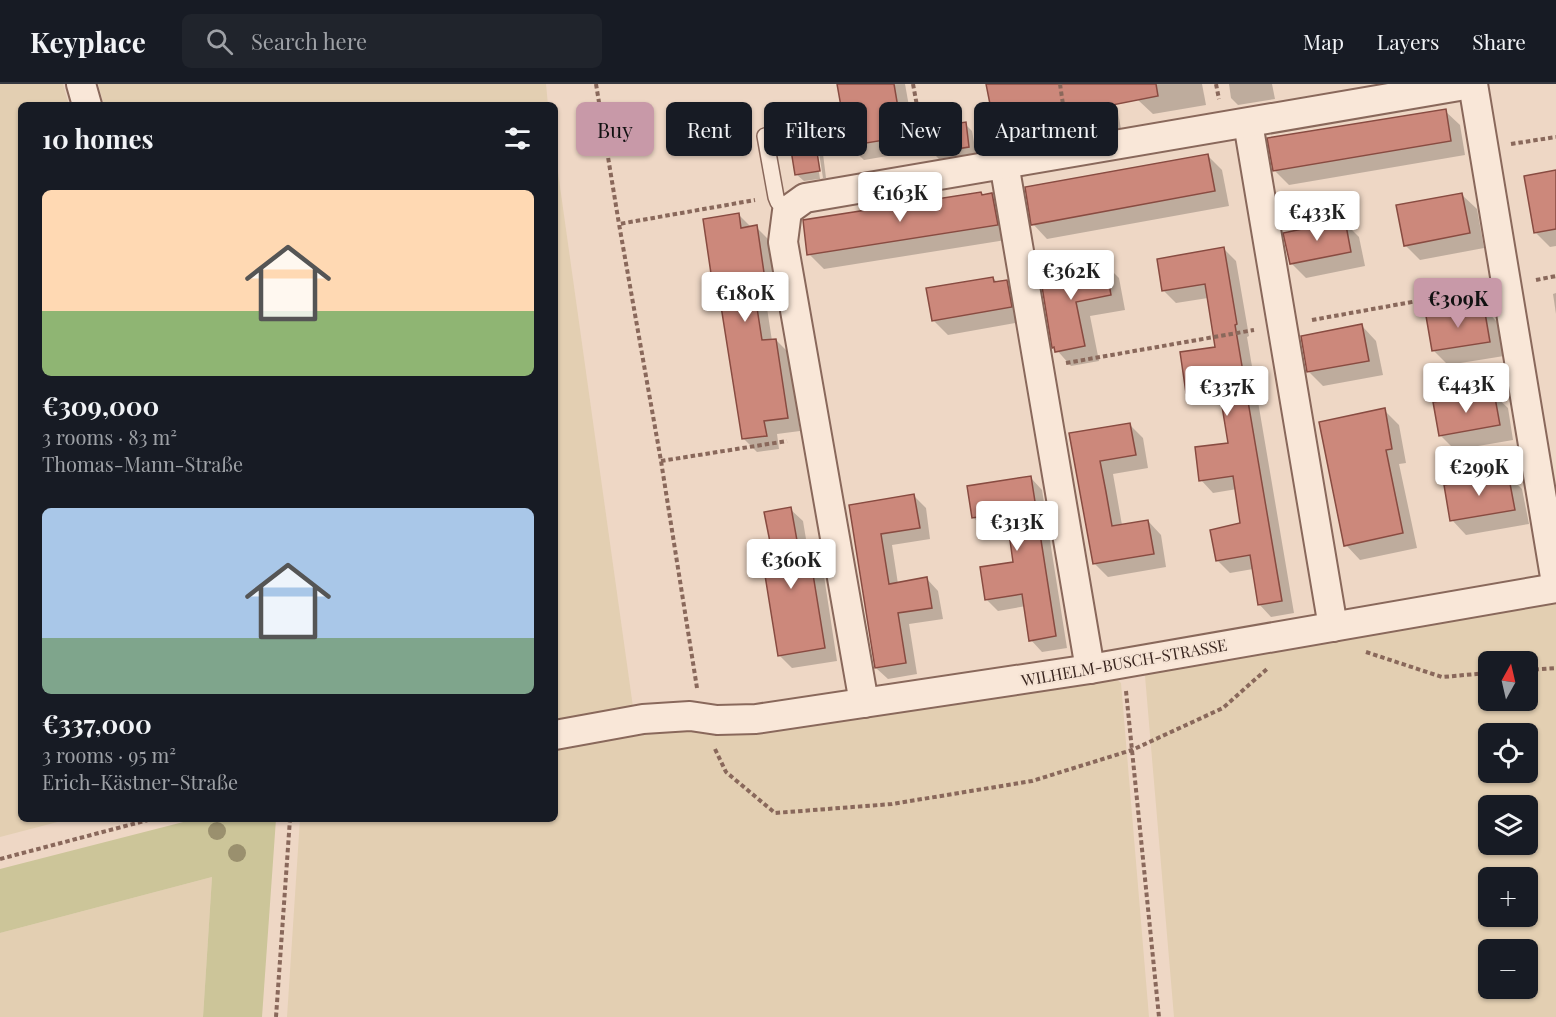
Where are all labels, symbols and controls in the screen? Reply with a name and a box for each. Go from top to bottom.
search box [182,14,602,68]
text: Keyplace [30,23,146,60]
icon: search [203,25,236,58]
text: Search here [251,26,367,56]
text: Map [1303,27,1344,55]
text: Layers [1377,27,1439,55]
text: Share [1472,27,1526,55]
chip: Buy [576,102,654,156]
chip: Rent [666,102,752,156]
chip: Filters [764,102,867,156]
chip: New [879,102,962,156]
chip: Apartment [974,102,1118,156]
text: 10 homes [42,121,154,156]
icon: filters [501,122,534,155]
pin: €163K [858,172,942,223]
text: €163K [872,178,928,205]
pin: €433K [1275,191,1359,242]
text: €433K [1289,197,1345,224]
icon: home [234,229,342,337]
pin: €362K [1029,250,1113,301]
text: €362K [1042,256,1100,283]
pin: €180K [703,272,787,323]
text: €180K [716,278,774,305]
pin: €309K [1416,278,1500,329]
text: €309K [1428,284,1488,311]
pin: €443K [1424,363,1508,414]
pin: €337K [1185,366,1269,417]
text: €443K [1437,369,1495,396]
text: €337K [1199,372,1255,399]
text: €309,000 [42,388,159,423]
text: 3 rooms · 83 m² [42,423,177,450]
pin: €299K [1437,446,1521,497]
text: Thomas-Mann-Straße [42,450,243,477]
text: €299K [1449,452,1509,479]
pin: €313K [975,501,1059,552]
text: €313K [990,507,1044,534]
pin: €360K [749,539,833,590]
text: €360K [761,545,821,572]
icon: home [234,547,342,655]
street label: WILHELM-BUSCH-STRASSE [1018,634,1229,691]
north arrow [1478,651,1538,711]
map controls [1478,651,1538,999]
text: €337,000 [42,706,152,741]
button: locate [1478,723,1538,783]
text: 3 rooms · 95 m² [42,741,176,768]
text: Erich-Kästner-Straße [42,768,238,795]
button: layers [1478,795,1538,855]
button: + [1478,867,1538,927]
button: − [1478,939,1538,999]

